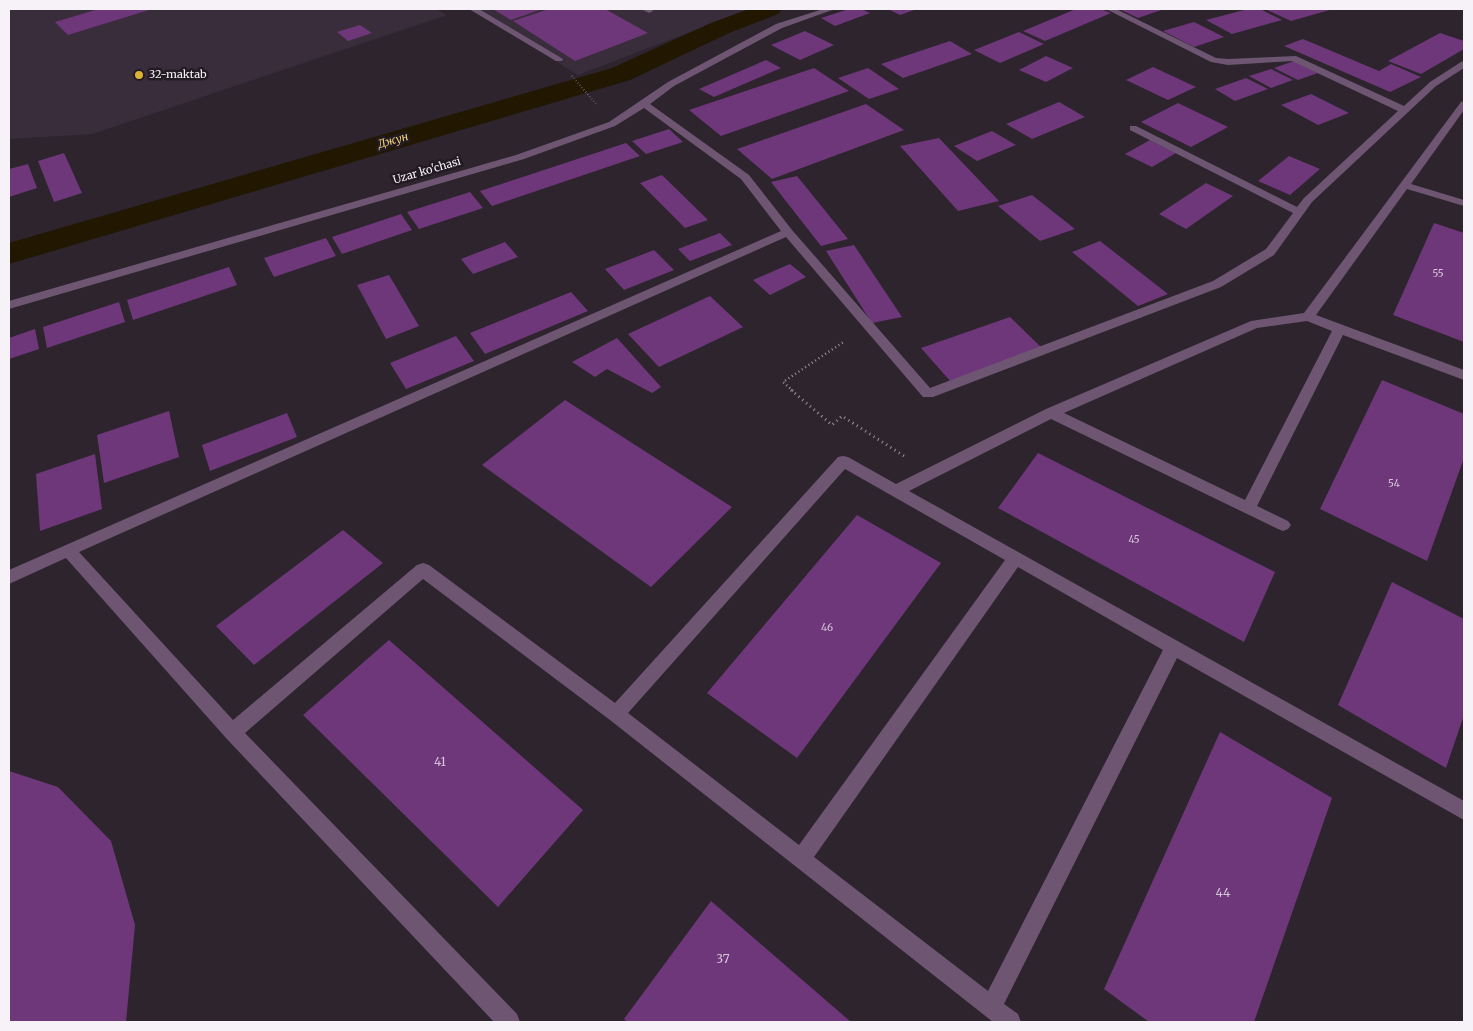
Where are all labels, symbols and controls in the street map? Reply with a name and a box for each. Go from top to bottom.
place label: 32-maktab [149,68,207,82]
marker: 32-maktab [133,69,145,81]
water label: Джун [376,130,410,152]
street label: Uzar ko'chasi [392,155,462,187]
house number: 55 [1432,268,1444,280]
house number: 54 [1388,478,1400,490]
house number: 45 [1128,534,1140,546]
house number: 46 [821,622,833,634]
house number: 41 [434,756,446,770]
house number: 44 [1216,887,1230,901]
house number: 37 [716,953,730,967]

